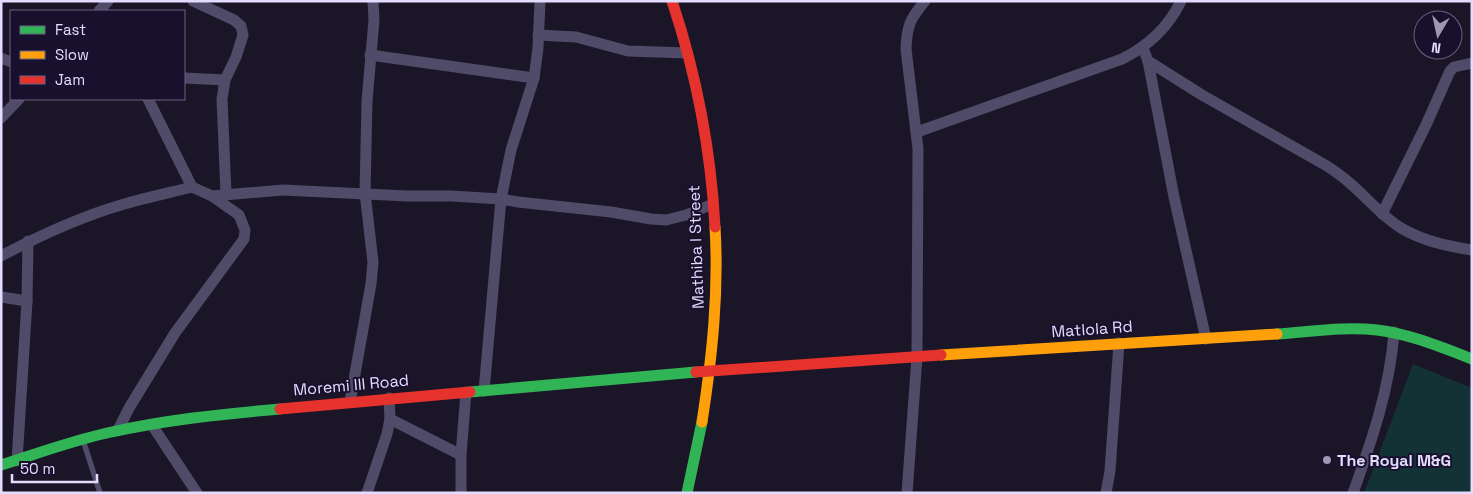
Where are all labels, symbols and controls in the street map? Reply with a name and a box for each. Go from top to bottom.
legend [10,10,185,100]
north arrow [1413,10,1463,60]
text: Fast [55,20,86,39]
text: N [1430,38,1442,57]
text: Slow [55,45,89,64]
text: Jam [55,70,85,89]
street label: Mathiba I Street [683,185,709,309]
street label: Matlola Rd [1051,316,1133,342]
street label: Moremi III Road [292,369,410,401]
place label: The Royal M&G [1337,450,1451,471]
scale bar [12,452,98,484]
marker: The Royal M&G [1321,454,1333,466]
text: 50 m [20,459,55,478]

